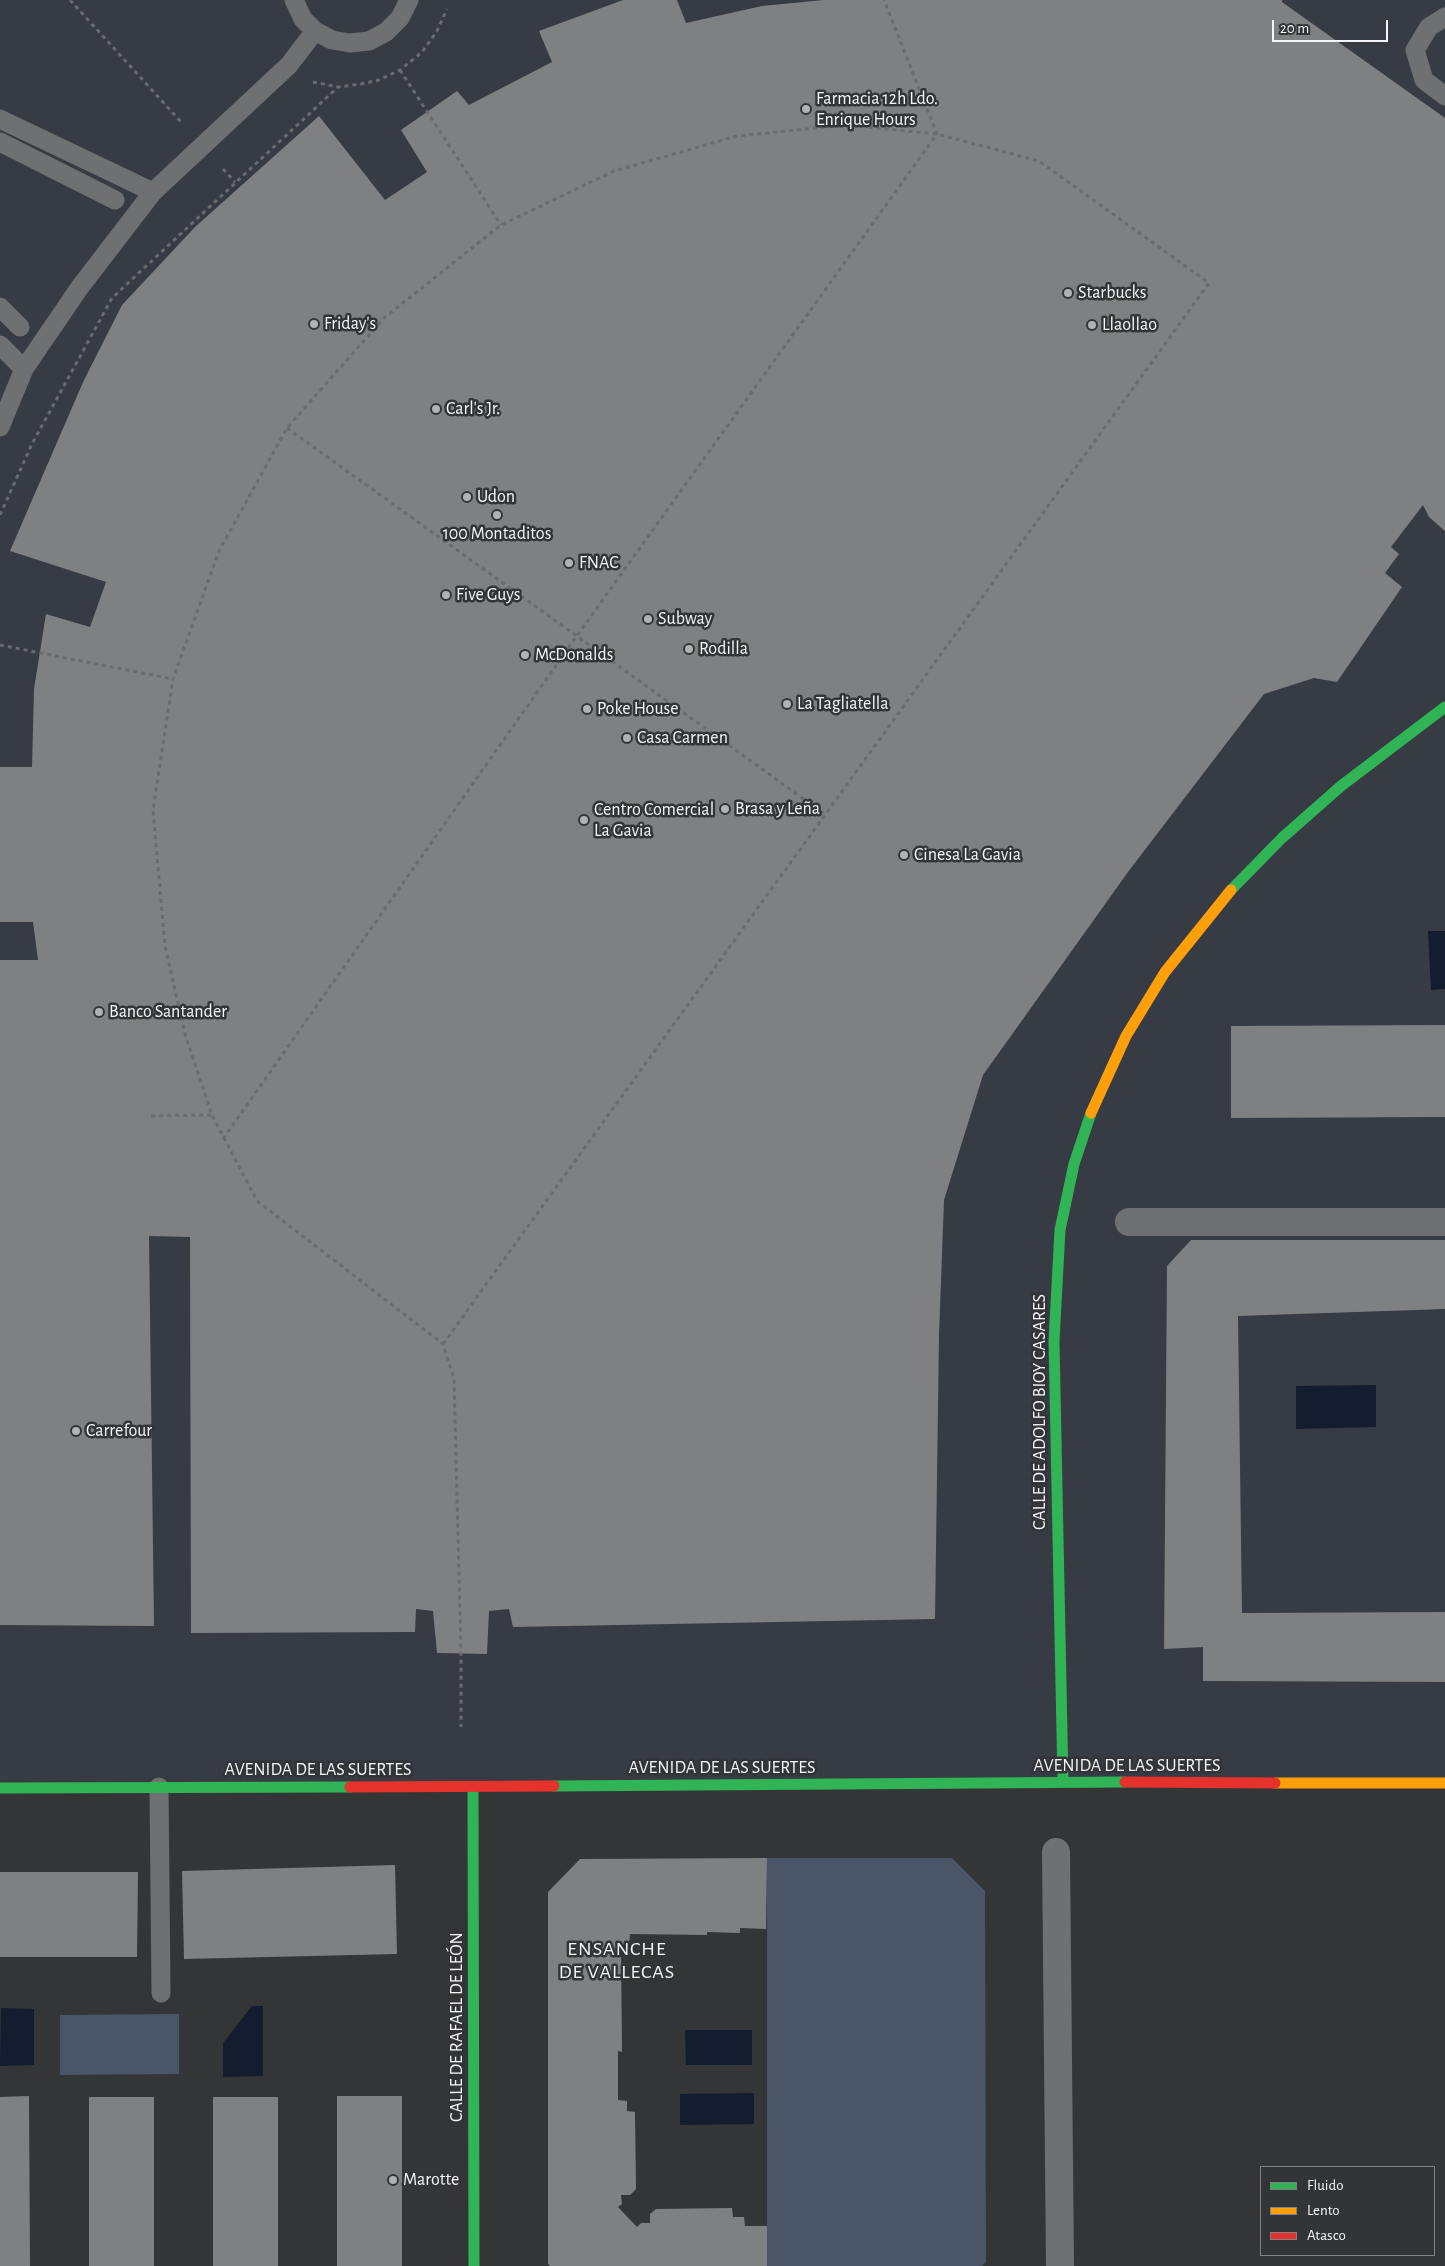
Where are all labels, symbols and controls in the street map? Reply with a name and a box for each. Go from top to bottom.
scale bar [1275,10,1391,42]
text: 20 m [1280,21,1309,36]
place label: Farmacia 12h Ldo. Enrique Hours [816,88,938,130]
marker: Farmacia 12h Ldo. Enrique Hours [800,103,812,115]
place label: Starbucks [1078,282,1146,304]
marker: Starbucks [1062,287,1074,299]
place label: Friday's [324,313,376,335]
place label: Llaollao [1102,314,1157,336]
marker: Friday's [308,318,320,330]
marker: Llaollao [1086,319,1098,331]
place label: Carl's Jr. [446,398,500,420]
marker: Carl's Jr. [430,403,442,415]
place label: Udon [477,486,515,508]
marker: Udon [461,491,473,503]
marker: 100 Montaditos [491,509,503,521]
place label: 100 Montaditos [443,523,551,545]
place label: FNAC [579,552,619,574]
marker: FNAC [563,557,575,569]
place label: Five Guys [456,584,521,606]
marker: Five Guys [440,589,452,601]
place label: Subway [658,608,712,630]
marker: Subway [642,613,654,625]
place label: Rodilla [699,638,748,660]
marker: Rodilla [683,643,695,655]
place label: McDonalds [535,644,614,666]
marker: McDonalds [519,649,531,661]
place label: La Tagliatella [797,693,889,715]
place label: Poke House [597,698,679,720]
marker: La Tagliatella [781,698,793,710]
marker: Poke House [581,703,593,715]
place label: Casa Carmen [637,727,728,749]
marker: Casa Carmen [621,732,633,744]
place label: Brasa y Leña [735,798,820,820]
place label: Centro Comercial La Gavia [594,799,714,842]
marker: Brasa y Leña [719,803,731,815]
marker: Centro Comercial La Gavia [578,814,590,826]
place label: Cinesa La Gavia [914,844,1021,866]
marker: Cinesa La Gavia [898,849,910,861]
place label: Banco Santander [109,1001,227,1023]
marker: Banco Santander [93,1006,105,1018]
street label: CALLE DE ADOLFO BIOY CASARES [1029,1294,1051,1530]
place label: Carrefour [86,1420,152,1442]
marker: Carrefour [70,1425,82,1437]
street label: AVENIDA DE LAS SUERTES [1033,1755,1221,1777]
street label: AVENIDA DE LAS SUERTES [628,1757,816,1779]
street label: AVENIDA DE LAS SUERTES [224,1759,412,1781]
street label: CALLE DE RAFAEL DE LEÓN [446,1932,468,2122]
district label: ENSANCHE DE VALLECAS [557,1937,677,1984]
legend [1260,2166,1435,2256]
place label: Marotte [403,2169,459,2191]
marker: Marotte [387,2174,399,2186]
text: Fluido [1307,2178,1344,2193]
text: Lento [1307,2203,1340,2218]
text: Atasco [1307,2228,1346,2243]

